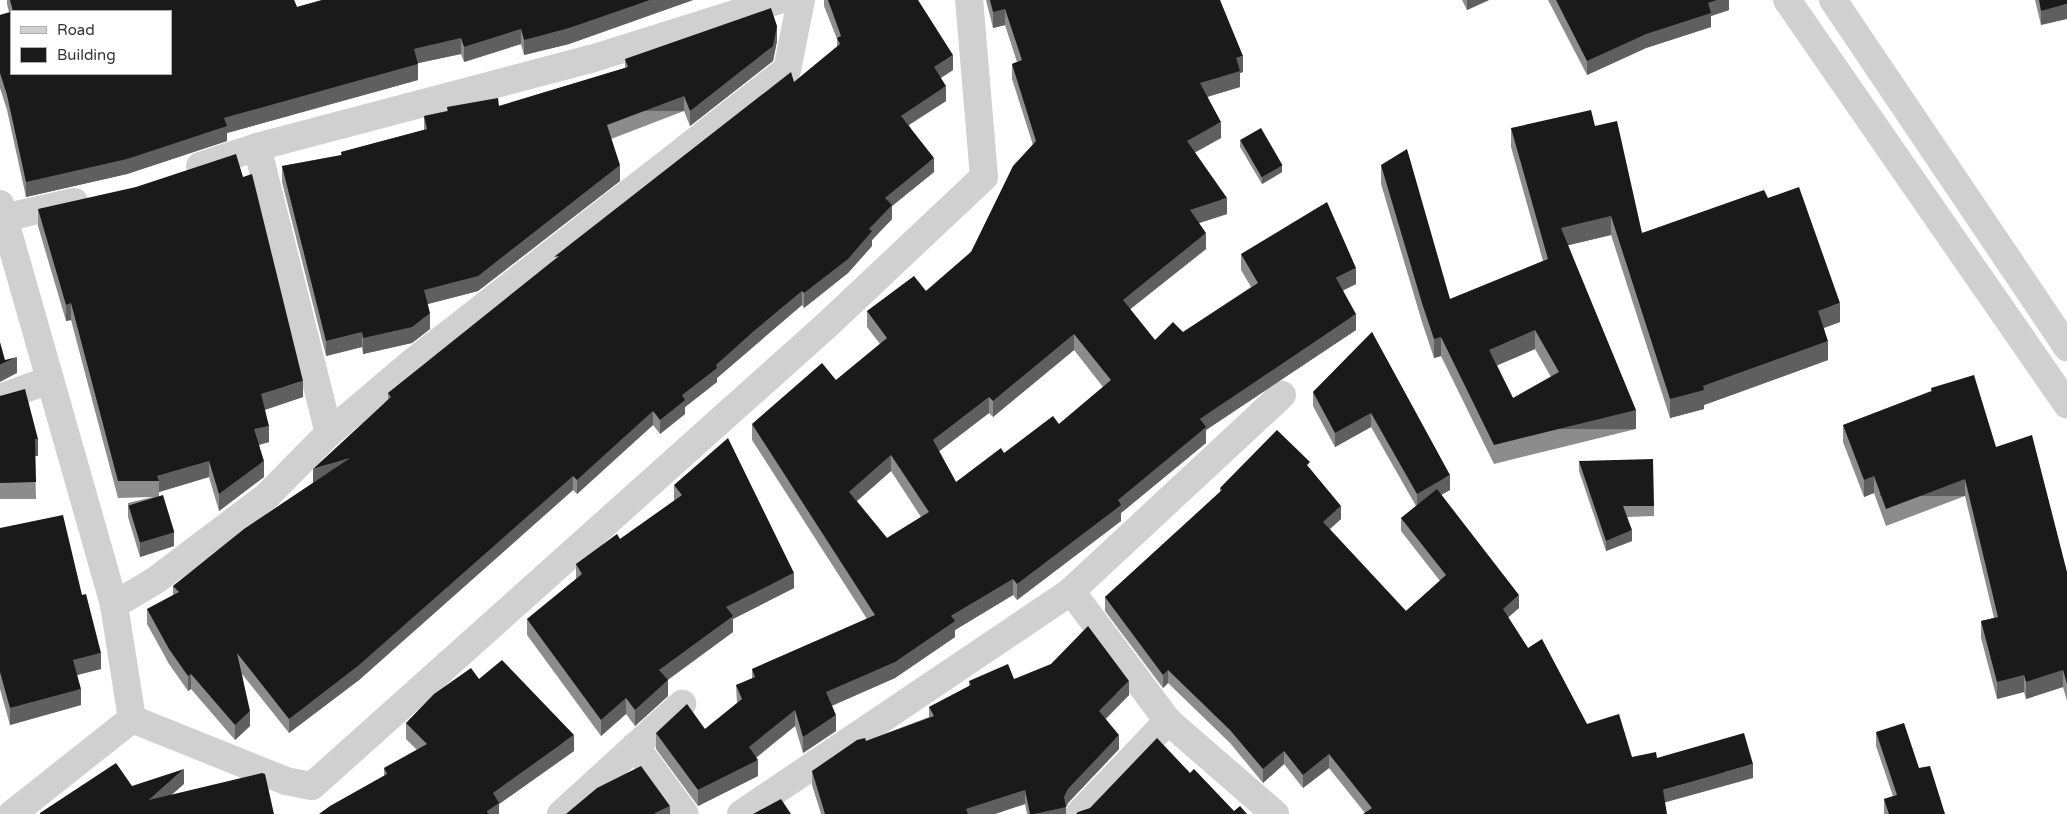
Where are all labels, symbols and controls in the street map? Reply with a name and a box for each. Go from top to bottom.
legend [10,10,172,75]
text: Road [57,21,95,39]
text: Building [57,46,116,64]

